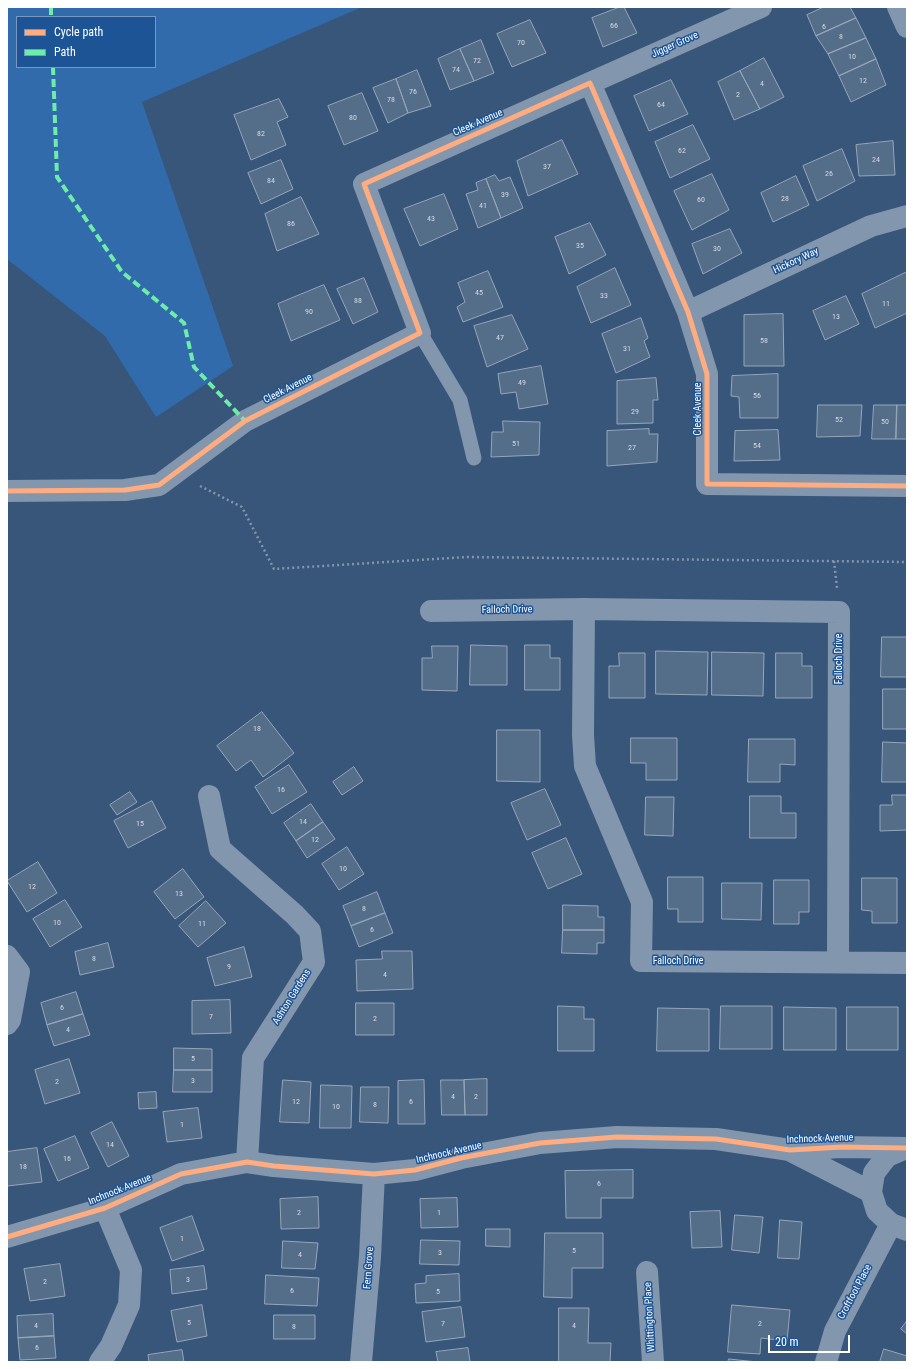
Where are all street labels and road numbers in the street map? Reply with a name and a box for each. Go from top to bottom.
street label: Jigger Grove [650,29,700,61]
street label: Cleek Avenue [451,107,505,139]
street label: Hickory Way [771,245,821,277]
street label: Cleek Avenue [262,372,314,406]
street label: Cleek Avenue [692,383,704,435]
street label: Falloch Drive [482,604,532,616]
street label: Falloch Drive [833,634,845,684]
street label: Falloch Drive [653,955,703,967]
street label: Ashton Gardens [270,967,314,1027]
street label: Inchnock Avenue [786,1132,854,1146]
street label: Inchnock Avenue [415,1140,483,1166]
street label: Inchnock Avenue [87,1172,153,1208]
street label: Fern Grove [362,1246,376,1290]
street label: Croftfoot Place [836,1263,874,1321]
street label: Whittington Place [642,1282,658,1352]

